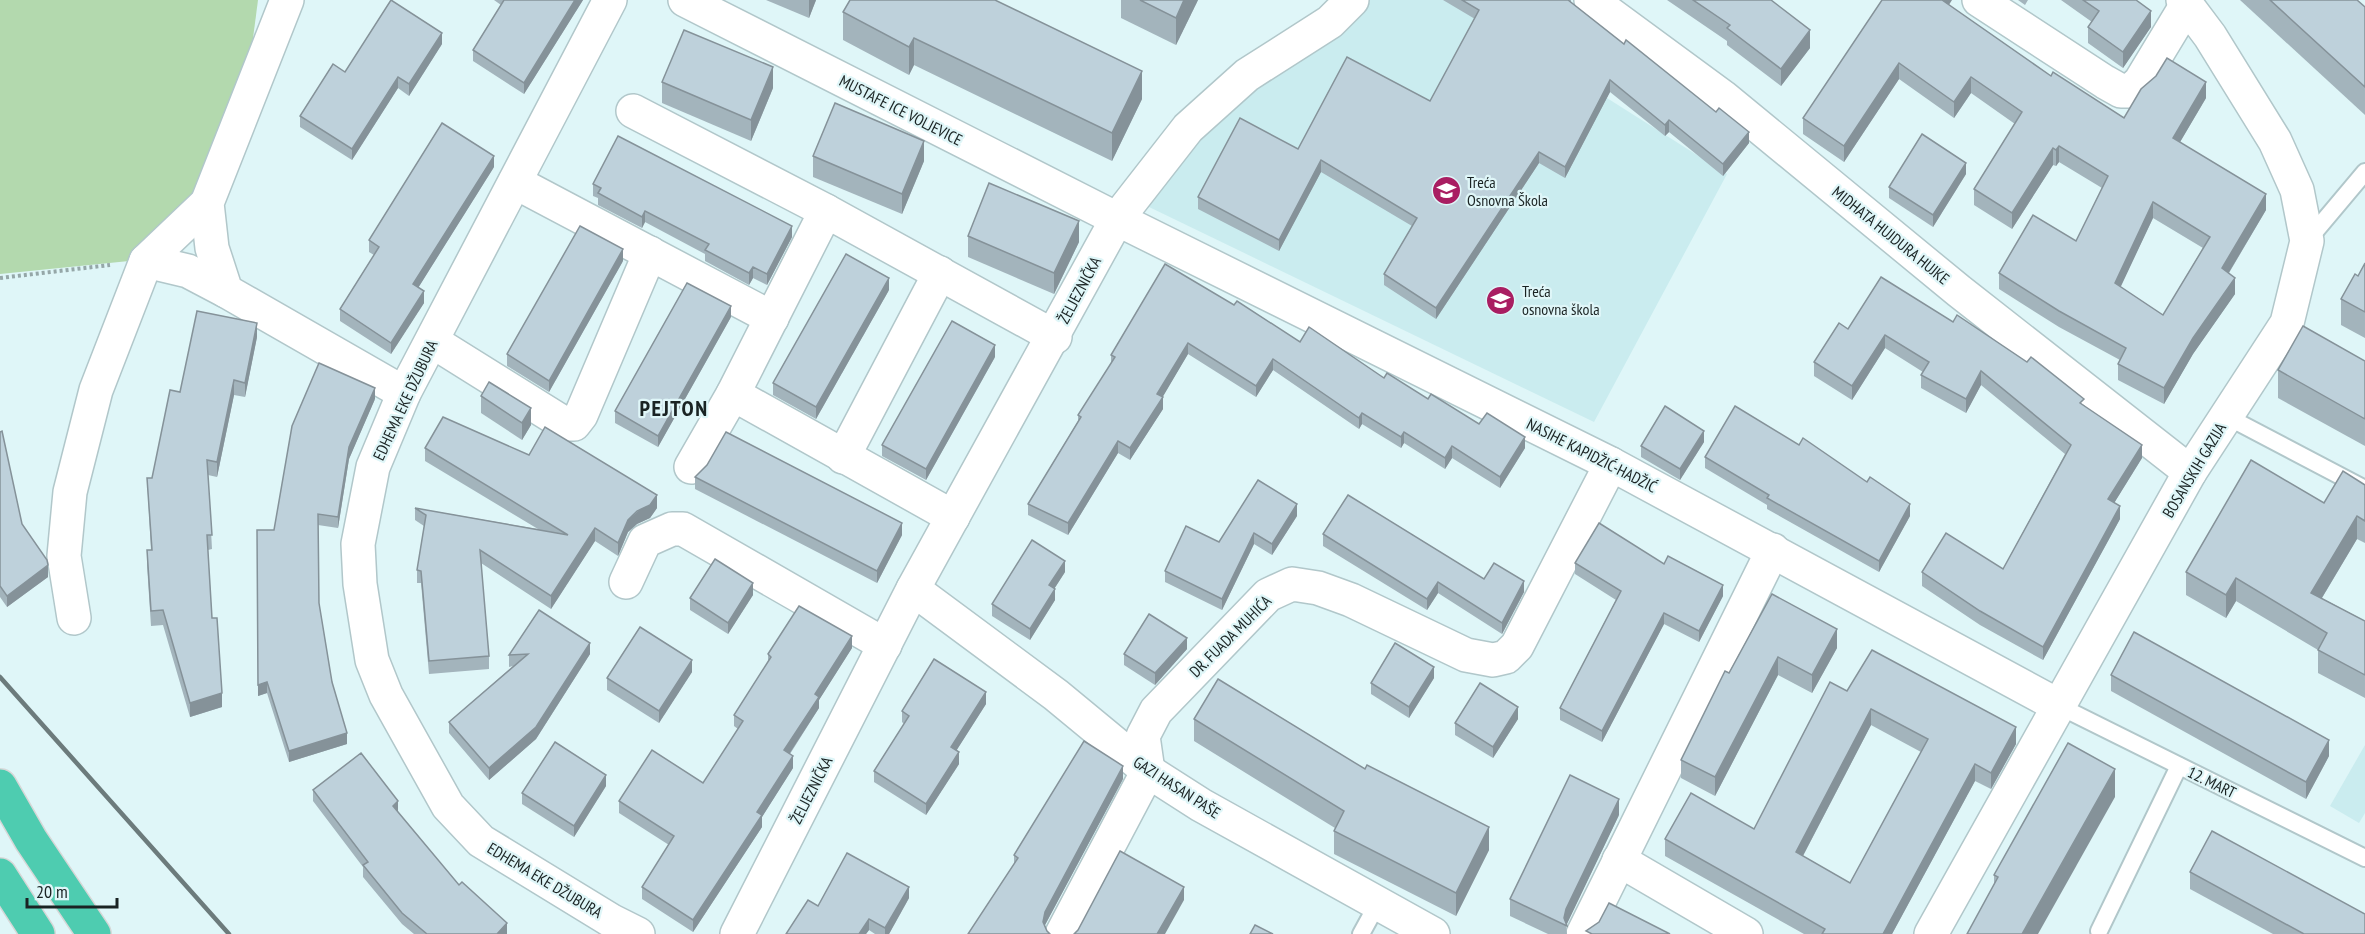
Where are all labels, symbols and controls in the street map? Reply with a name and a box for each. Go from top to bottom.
street label: MUSTAFE ICE VOLJEVICE [836,70,966,150]
place label: Treća Osnovna Škola [1467,172,1548,210]
school or university icon: Treća Osnovna Škola [1430,175,1462,207]
street label: MIDHATA HUJDURA HUJKE [1828,182,1954,288]
street label: ŽELJEZNIČKA [1053,253,1105,327]
place label: Treća osnovna škola [1522,281,1600,319]
school or university icon: Treća osnovna škola [1485,284,1517,316]
street label: EDHEMA EKE DŽUBURA [368,336,442,463]
district label: PEJTON [639,394,709,422]
street label: NASIHE KAPIDŽIĆ-HADŽIĆ [1523,413,1661,497]
street label: BOSANSKIH GAZIJA [2158,419,2230,521]
street label: DR. FUADA MUHIĆA [1185,591,1275,681]
street label: GAZI HASAN PAŠE [1130,751,1224,823]
street label: ŽELJEZNIČKA [786,753,837,827]
street label: 12. MART [2185,762,2239,802]
street label: EDHEMA EKE DŽUBURA [484,838,606,922]
scale bar [27,871,117,909]
text: 20 m [36,880,68,903]

